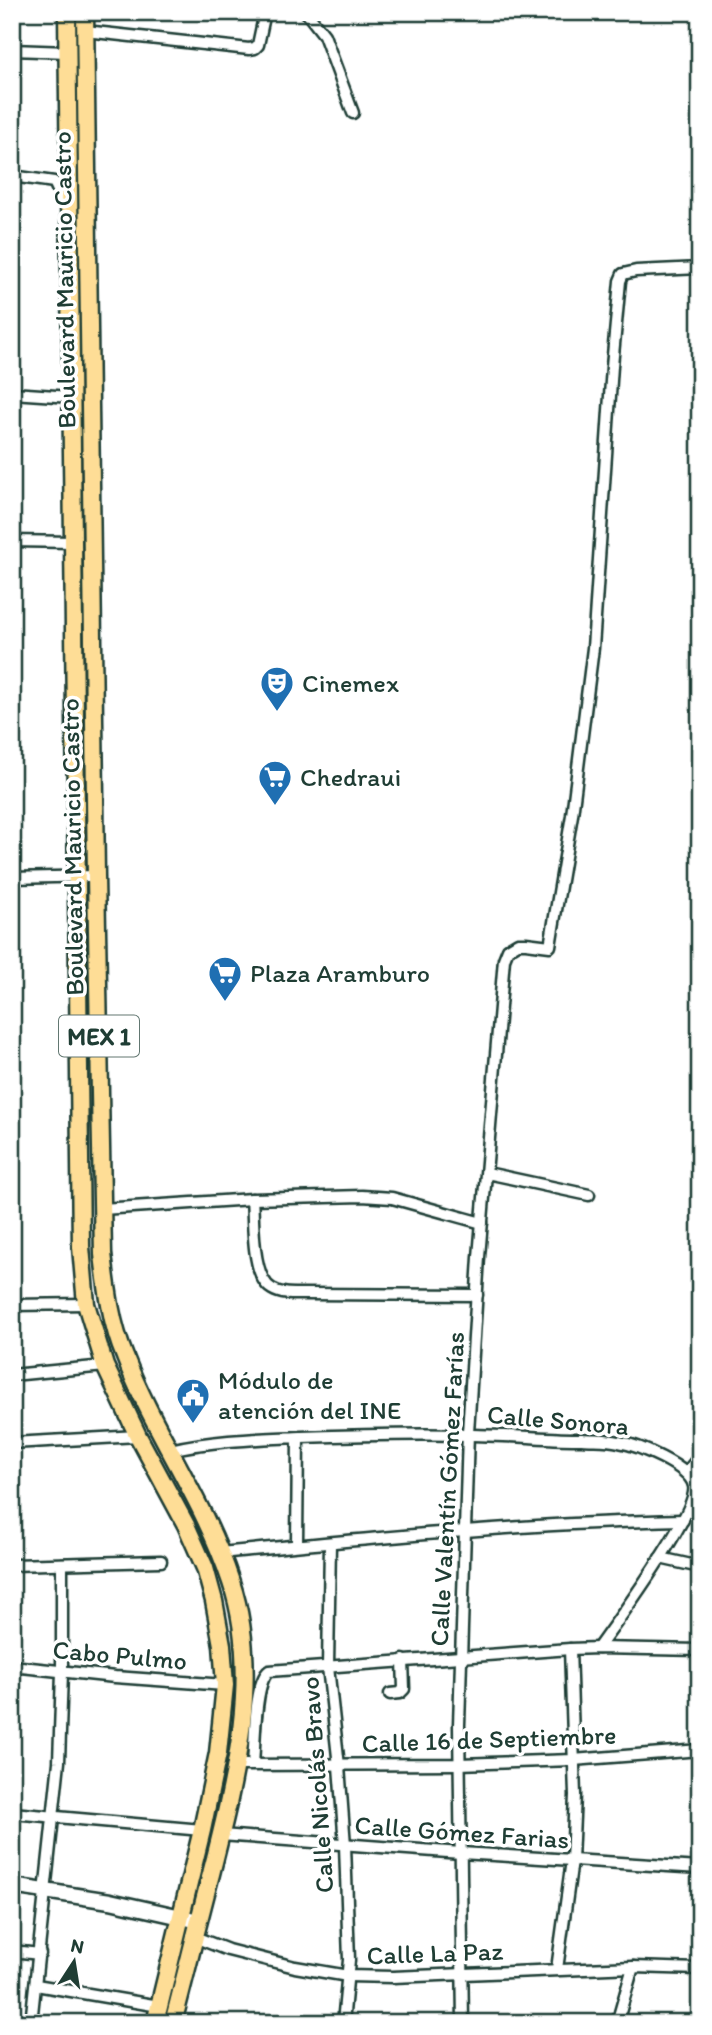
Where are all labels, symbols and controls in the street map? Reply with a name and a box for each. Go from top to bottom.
street label: Boulevard Mauricio Castro [45,131,83,429]
theatre icon: Cinemex [258,664,296,713]
place label: Cinemex [302,667,399,699]
street label: Boulevard Mauricio Castro [53,698,91,996]
supermarket icon: Chedraui [256,758,294,807]
place label: Chedraui [300,761,401,793]
supermarket icon: Plaza Aramburo [206,954,244,1003]
place label: Plaza Aramburo [250,957,430,989]
road number: MEX 1 [59,1016,139,1056]
street label: Calle Valentín Gómez Farías [423,1331,471,1647]
place label: Módulo de atención del INE [218,1364,401,1426]
public building icon: Módulo de atención del INE [174,1376,212,1425]
street label: Calle Sonora [486,1398,630,1442]
street label: Cabo Pulmo [52,1633,188,1677]
street label: Calle Nicolás Bravo [293,1676,341,1894]
street label: Calle 16 de Septiembre [361,1719,617,1759]
street label: Calle Gómez Farias [354,1809,570,1855]
north arrow [38,1926,108,1996]
text: N [69,1933,86,1958]
street label: Calle La Paz [366,1935,504,1971]

